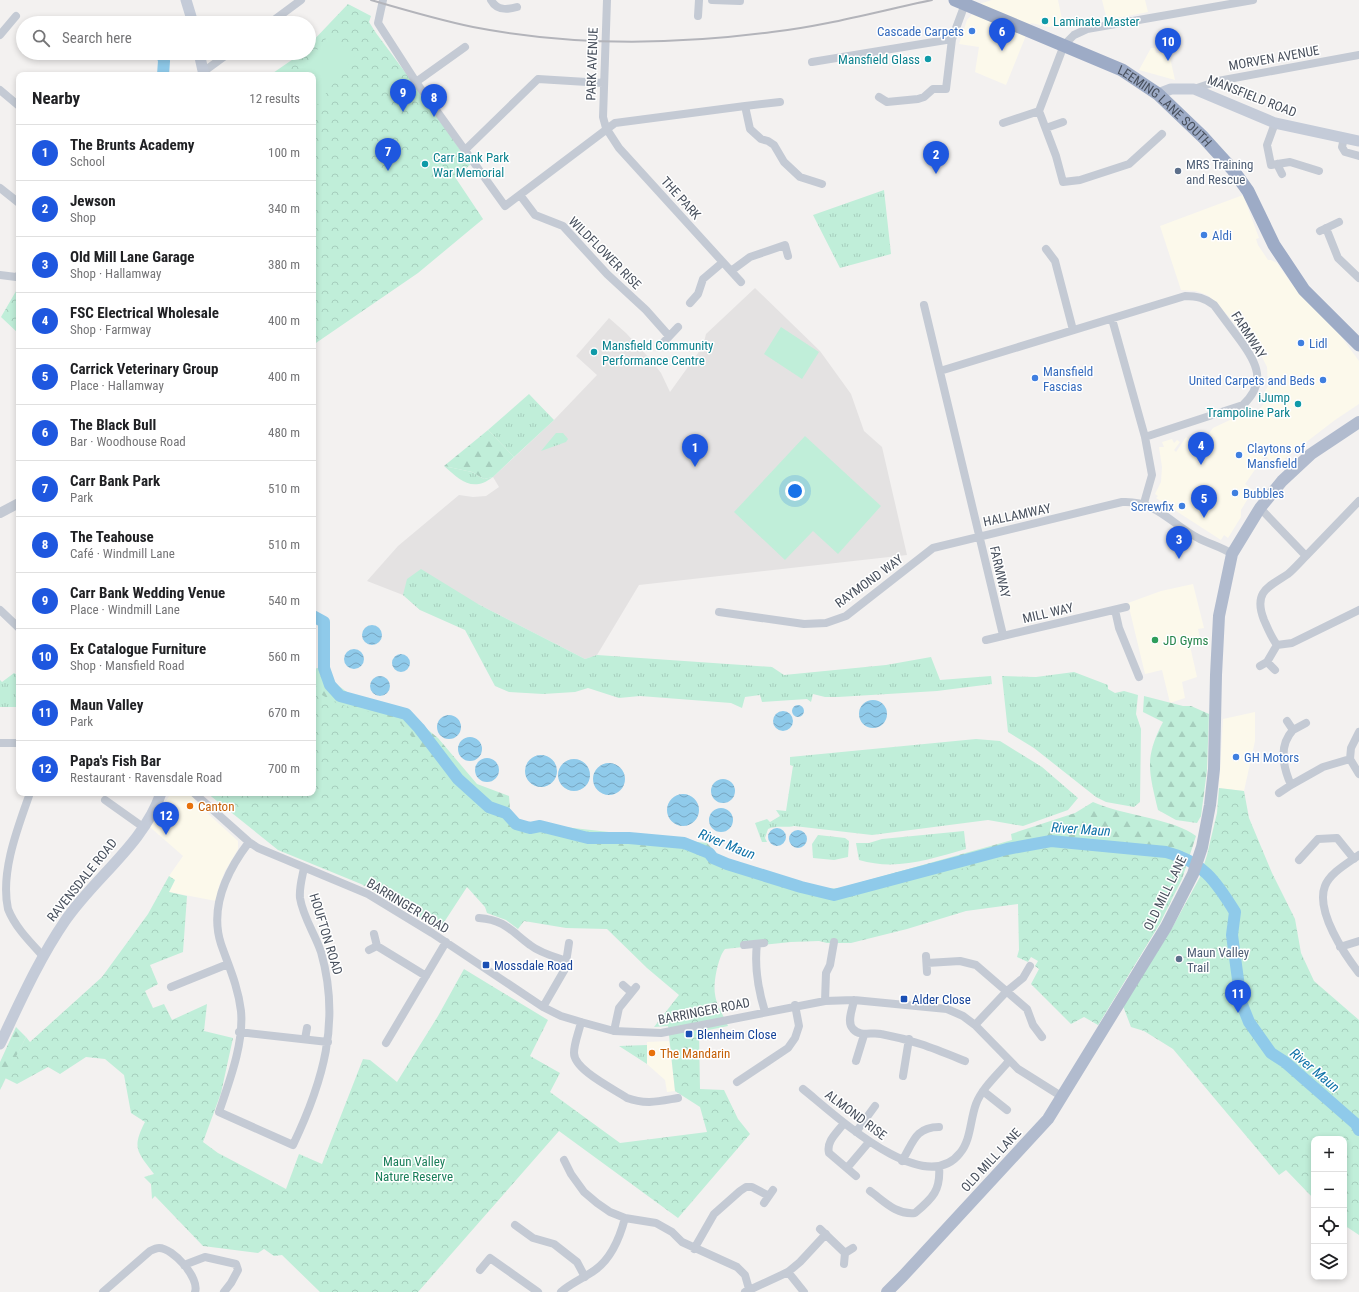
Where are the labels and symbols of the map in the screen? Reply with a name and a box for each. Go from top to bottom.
place label: Laminate Master [1053,14,1140,29]
marker: Laminate Master [1040,16,1050,26]
pin: 6 [989,18,1015,51]
place label: Cascade Carpets [877,24,964,39]
marker: Cascade Carpets [967,26,977,36]
street label: PARK AVENUE [583,27,601,101]
pin: 10 [1155,28,1181,61]
street label: MORVEN AVENUE [1228,43,1320,73]
place label: Mansfield Glass [838,52,920,67]
marker: Mansfield Glass [923,54,933,64]
street label: LEEMING LANE SOUTH [1116,62,1215,149]
street label: MANSFIELD ROAD [1205,72,1299,120]
pin: 9 [390,79,416,112]
pin: 8 [421,84,447,117]
pin: 7 [375,138,401,171]
pin: 2 [923,141,949,174]
place label: Carr Bank Park War Memorial [433,150,509,180]
place label: MRS Training and Rescue [1186,157,1253,187]
marker: Carr Bank Park War Memorial [420,159,430,169]
marker: MRS Training and Rescue [1173,166,1183,176]
street label: THE PARK [658,174,705,223]
street label: WILDFLOWER RISE [566,214,644,292]
place label: Aldi [1212,228,1232,243]
marker: Aldi [1199,230,1209,240]
street label: FARMWAY [1228,309,1270,361]
place label: Lidl [1309,336,1328,351]
place label: Mansfield Community Performance Centre [602,338,714,368]
marker: Lidl [1296,338,1306,348]
marker: Mansfield Community Performance Centre [589,347,599,357]
place label: Mansfield Fascias [1043,364,1093,394]
marker: Mansfield Fascias [1030,373,1040,383]
place label: United Carpets and Beds [1189,373,1315,388]
marker: United Carpets and Beds [1318,375,1328,385]
place label: iJump Trampoline Park [1207,390,1290,420]
marker: iJump Trampoline Park [1293,399,1303,409]
pin: 4 [1188,432,1214,465]
pin: 1 [682,434,708,467]
place label: Claytons of Mansfield [1247,441,1305,471]
marker: Claytons of Mansfield [1234,450,1244,460]
your location [785,481,805,501]
pin: 5 [1191,485,1217,518]
place label: Bubbles [1243,486,1284,501]
marker: Bubbles [1230,488,1240,498]
place label: Screwfix [1131,499,1174,514]
street label: HALLAMWAY [982,500,1052,529]
marker: Screwfix [1177,501,1187,511]
pin: 3 [1166,526,1192,559]
street label: FARMWAY [987,545,1013,600]
street label: RAYMOND WAY [832,551,906,611]
street label: MILL WAY [1021,600,1075,626]
place label: JD Gyms [1163,633,1209,648]
marker: JD Gyms [1150,635,1160,645]
place label: GH Motors [1244,750,1299,765]
marker: GH Motors [1231,752,1241,762]
place label: Canton [198,799,234,814]
marker: Canton [185,801,195,811]
pin: 12 [153,802,179,835]
water label: River Maun [1051,819,1111,839]
water label: River Maun [696,825,758,863]
street label: RAVENSDALE ROAD [44,836,120,924]
street label: OLD MILL LANE [1140,853,1190,933]
street label: BARRINGER ROAD [364,876,452,936]
street label: HOUFTON ROAD [306,891,346,977]
place label: Maun Valley Trail [1187,945,1250,975]
marker: Maun Valley Trail [1174,954,1184,964]
place label: Mossdale Road [494,958,573,973]
marker: Mossdale Road [481,960,491,970]
pin: 11 [1225,980,1251,1013]
place label: Alder Close [912,992,971,1007]
marker: Alder Close [899,994,909,1004]
street label: BARRINGER ROAD [657,995,751,1027]
place label: Blenheim Close [697,1027,777,1042]
marker: Blenheim Close [684,1029,694,1039]
water label: River Maun [1287,1045,1343,1095]
place label: The Mandarin [660,1046,730,1061]
marker: The Mandarin [647,1048,657,1058]
street label: ALMOND RISE [822,1087,890,1143]
street label: OLD MILL LANE [958,1125,1024,1195]
park label: Maun Valley Nature Reserve [375,1154,453,1184]

